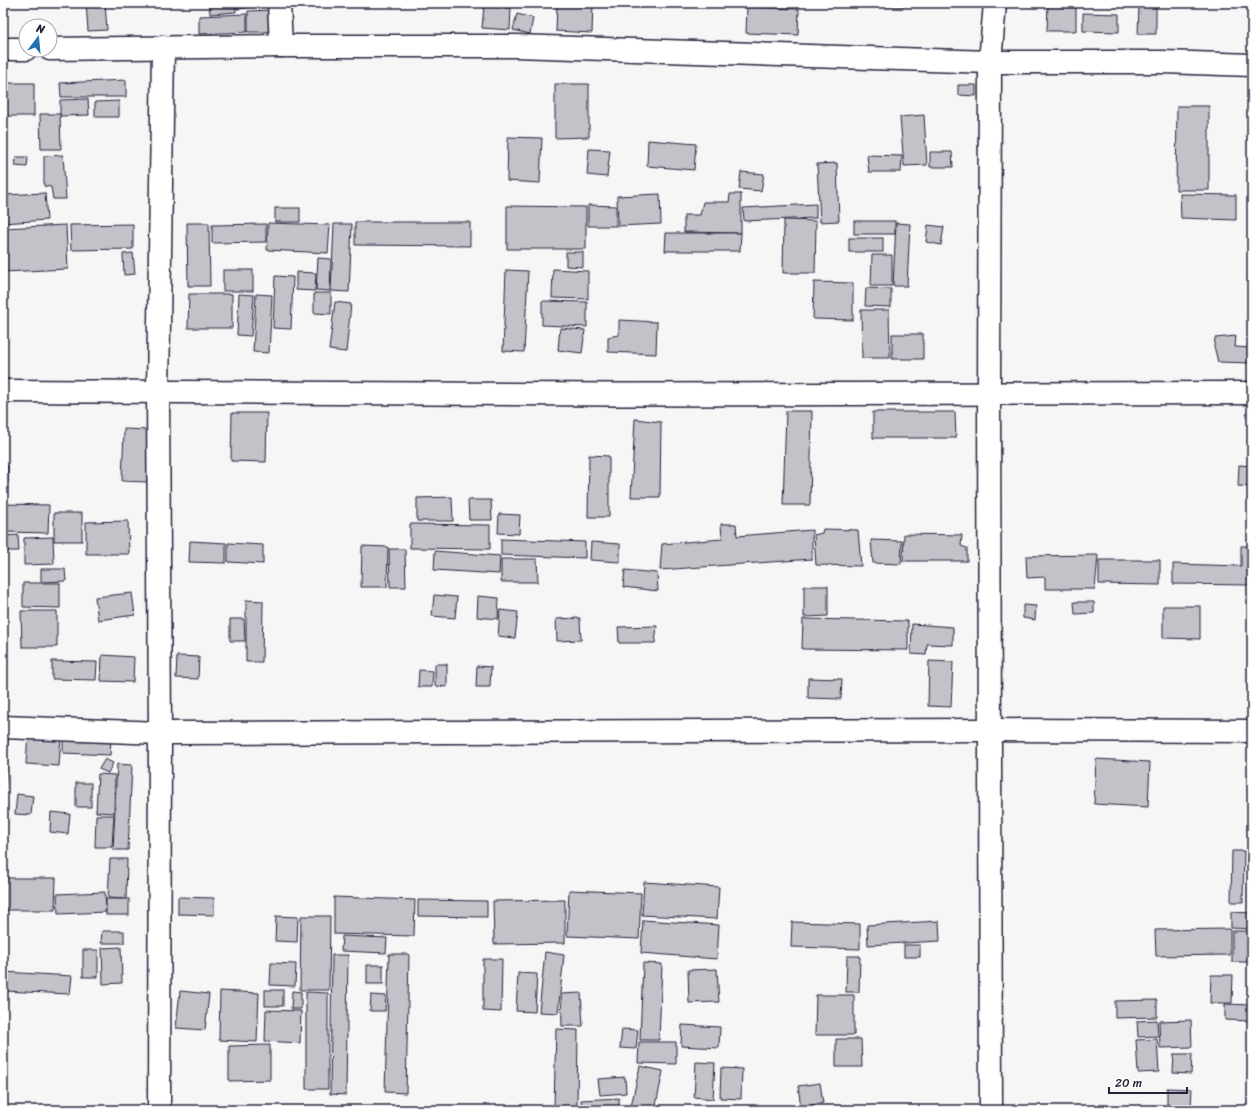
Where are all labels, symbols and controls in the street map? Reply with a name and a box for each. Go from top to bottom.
north arrow [18,18,58,58]
text: N [33,18,47,39]
scale bar [1109,1069,1187,1095]
text: 20 m [1115,1072,1142,1094]

